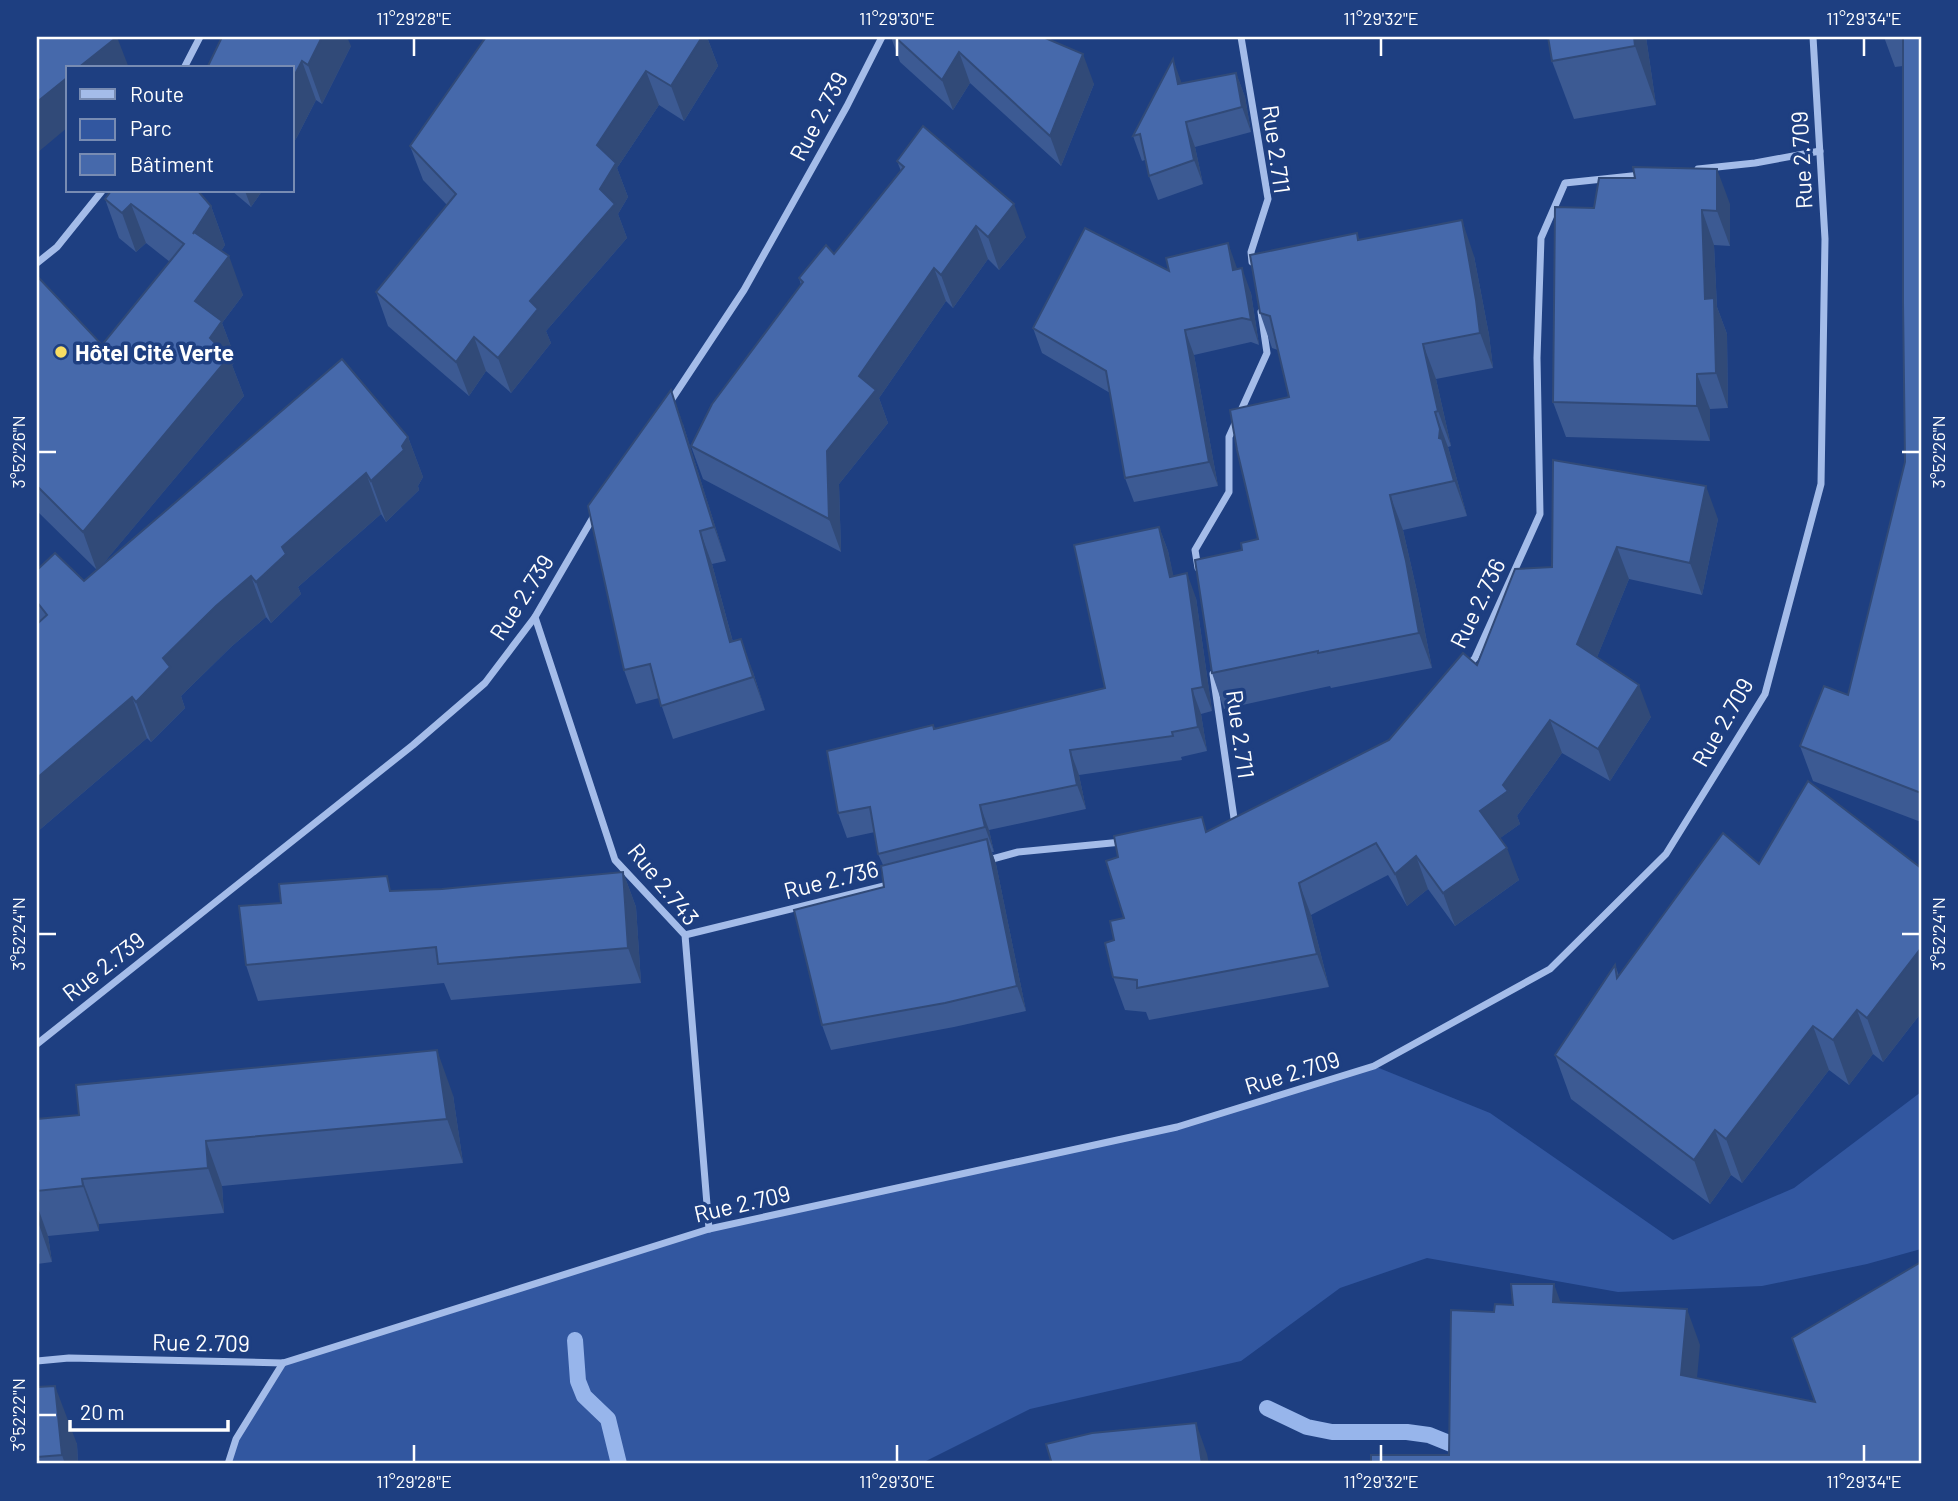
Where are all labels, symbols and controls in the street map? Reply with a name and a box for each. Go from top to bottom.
text: 11°29'28"E [376,7,452,29]
text: 11°29'30"E [859,7,935,29]
text: 11°29'32"E [1343,7,1419,29]
text: 11°29'34"E [1826,7,1902,29]
legend [66,66,294,192]
street label: Rue 2.739 [783,67,853,165]
text: Route [130,81,184,106]
street label: Rue 2.711 [1257,103,1297,195]
street label: Rue 2.709 [1784,110,1818,210]
text: Parc [130,115,172,140]
text: Bâtiment [130,151,214,176]
place label: Hôtel Cité Verte [75,338,234,366]
marker: Hôtel Cité Verte [53,344,69,360]
text: 3°52'26"N [7,415,29,489]
text: 3°52'26"N [1927,415,1949,489]
street label: Rue 2.739 [483,549,559,645]
street label: Rue 2.736 [1443,553,1511,653]
street label: Rue 2.709 [1685,673,1759,771]
street label: Rue 2.711 [1221,688,1261,780]
street label: Rue 2.743 [622,837,706,931]
street label: Rue 2.736 [781,854,881,904]
text: 3°52'24"N [7,897,29,971]
text: 3°52'24"N [1927,897,1949,971]
street label: Rue 2.739 [56,925,150,1007]
street label: Rue 2.709 [1241,1044,1343,1100]
street label: Rue 2.709 [691,1178,793,1228]
street label: Rue 2.709 [152,1327,250,1357]
text: 3°52'22"N [7,1378,29,1452]
scale bar [70,1389,228,1433]
text: 20 m [80,1399,125,1424]
text: 11°29'28"E [376,1470,452,1492]
text: 11°29'30"E [859,1470,935,1492]
text: 11°29'32"E [1343,1470,1419,1492]
text: 11°29'34"E [1826,1470,1902,1492]

